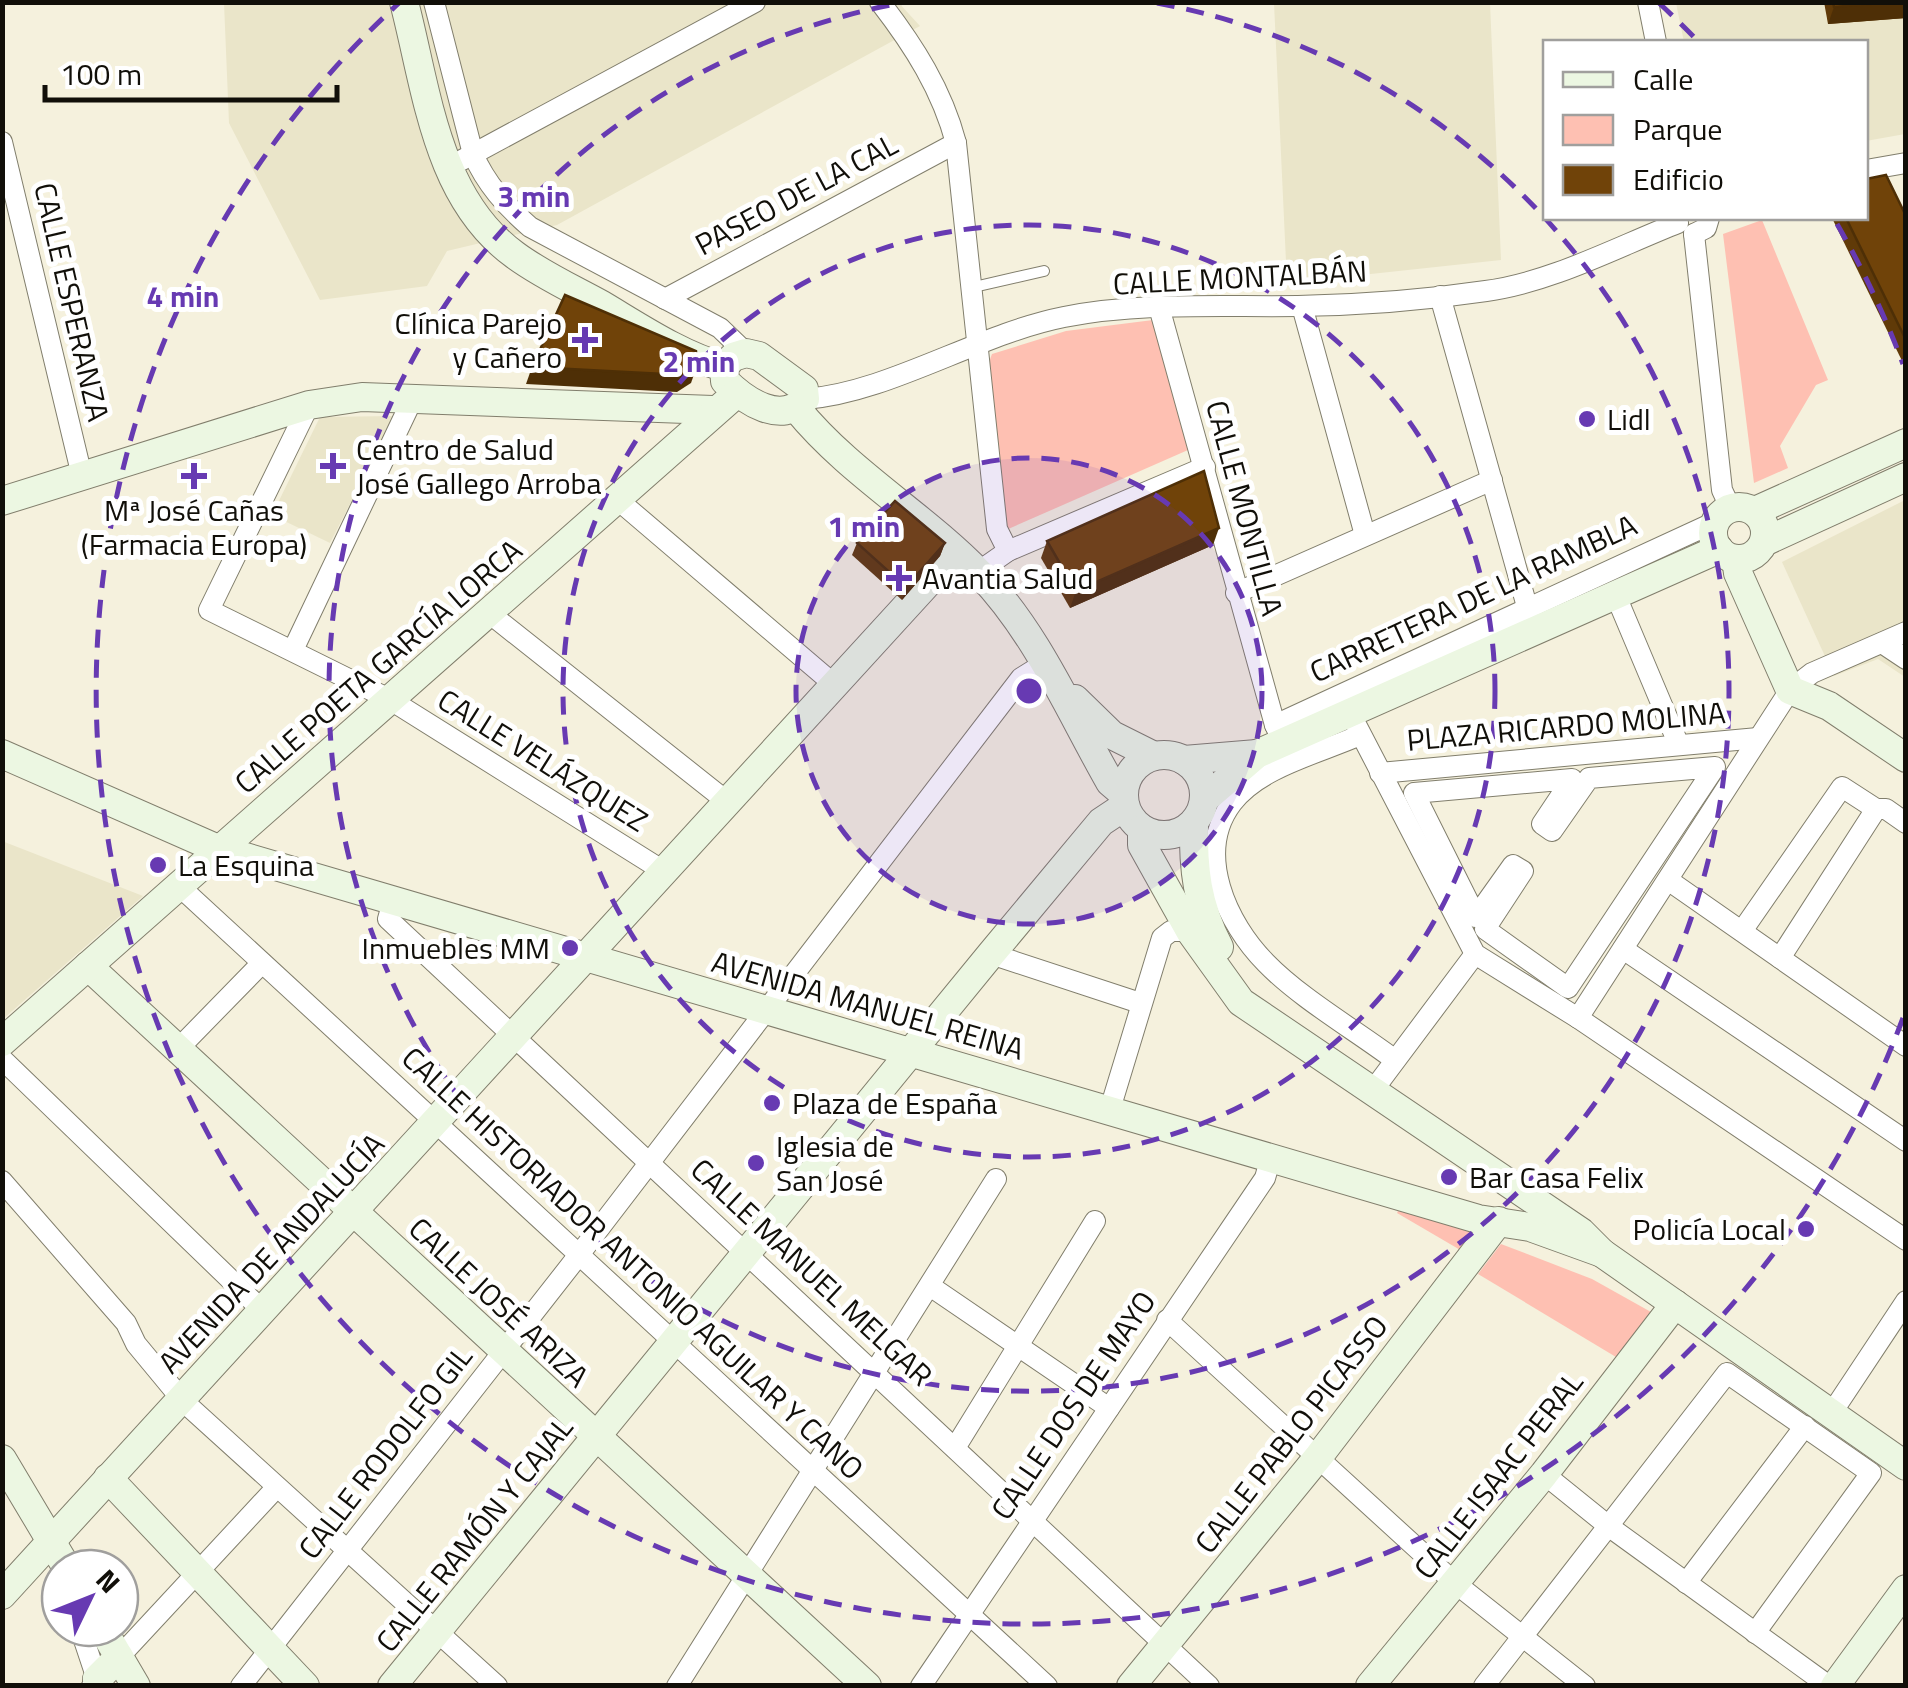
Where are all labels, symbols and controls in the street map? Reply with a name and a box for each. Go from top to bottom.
scale bar [45,40,338,102]
legend [1543,40,1868,220]
text: 100 m [60,51,142,97]
text: Calle [1633,56,1693,102]
text: Parque [1633,106,1723,152]
street label: PASEO DE LA CAL [687,121,905,267]
text: Edificio [1633,156,1724,202]
text: 3 min [498,173,570,219]
street label: CALLE ESPERANZA [22,178,122,426]
street label: CALLE MONTALBÁN [1112,247,1368,307]
text: 4 min [147,273,219,319]
place label: Clínica Parejo y Cañero [394,300,562,380]
marker: Clínica Parejo y Cañero [572,327,598,353]
text: 2 min [663,338,735,384]
street label: CALLE MONTILLA [1194,395,1296,621]
place label: Lidl [1607,396,1651,442]
marker: Lidl [1576,408,1598,430]
place label: Centro de Salud José Gallego Arroba [356,426,601,506]
marker: Centro de Salud José Gallego Arroba [320,453,346,479]
marker: Mª José Cañas (Farmacia Europa) [183,465,205,487]
place label: Mª José Cañas (Farmacia Europa) [81,487,307,567]
street label: CARRETERA DE LA RAMBLA [1302,502,1644,694]
text: 1 min [828,503,900,549]
street label: CALLE POETA GARCÍA LORCA [224,528,532,804]
place label: Avantia Salud [922,555,1093,601]
marker: Avantia Salud [886,565,912,591]
centre of rings [1011,673,1047,709]
street label: CALLE VELÁZQUEZ [429,677,657,843]
street label: PLAZA RICARDO MOLINA [1405,689,1727,763]
place label: La Esquina [178,842,314,888]
marker: La Esquina [147,854,169,876]
place label: Inmuebles MM [362,925,550,971]
marker: Inmuebles MM [559,937,581,959]
street label: AVENIDA MANUEL REINA [706,938,1030,1072]
street label: CALLE HISTORIADOR ANTONIO AGUILAR Y CANO [392,1036,874,1490]
place label: Plaza de España [792,1080,997,1126]
marker: Plaza de España [761,1092,783,1114]
street label: AVENIDA DE ANDALUCÍA [147,1122,395,1384]
place label: Iglesia de San José [776,1123,894,1203]
street label: CALLE MANUEL MELGAR [680,1147,944,1397]
marker: Iglesia de San José [745,1152,767,1174]
place label: Bar Casa Felix [1469,1154,1644,1200]
marker: Bar Casa Felix [1438,1166,1460,1188]
street label: CALLE JOSÉ ARIZA [399,1206,600,1398]
place label: Policía Local [1633,1206,1786,1252]
marker: Policía Local [1795,1218,1817,1240]
street label: CALLE DOS DE MAYO [979,1281,1167,1529]
street label: CALLE PABLO PICASSO [1183,1305,1399,1563]
street label: CALLE RODOLFO GIL [287,1335,483,1569]
street label: CALLE ISAAC PERAL [1402,1361,1594,1589]
street label: CALLE RAMÓN Y CAJAL [364,1406,584,1662]
north arrow [40,1548,140,1648]
text: N [86,1559,131,1602]

